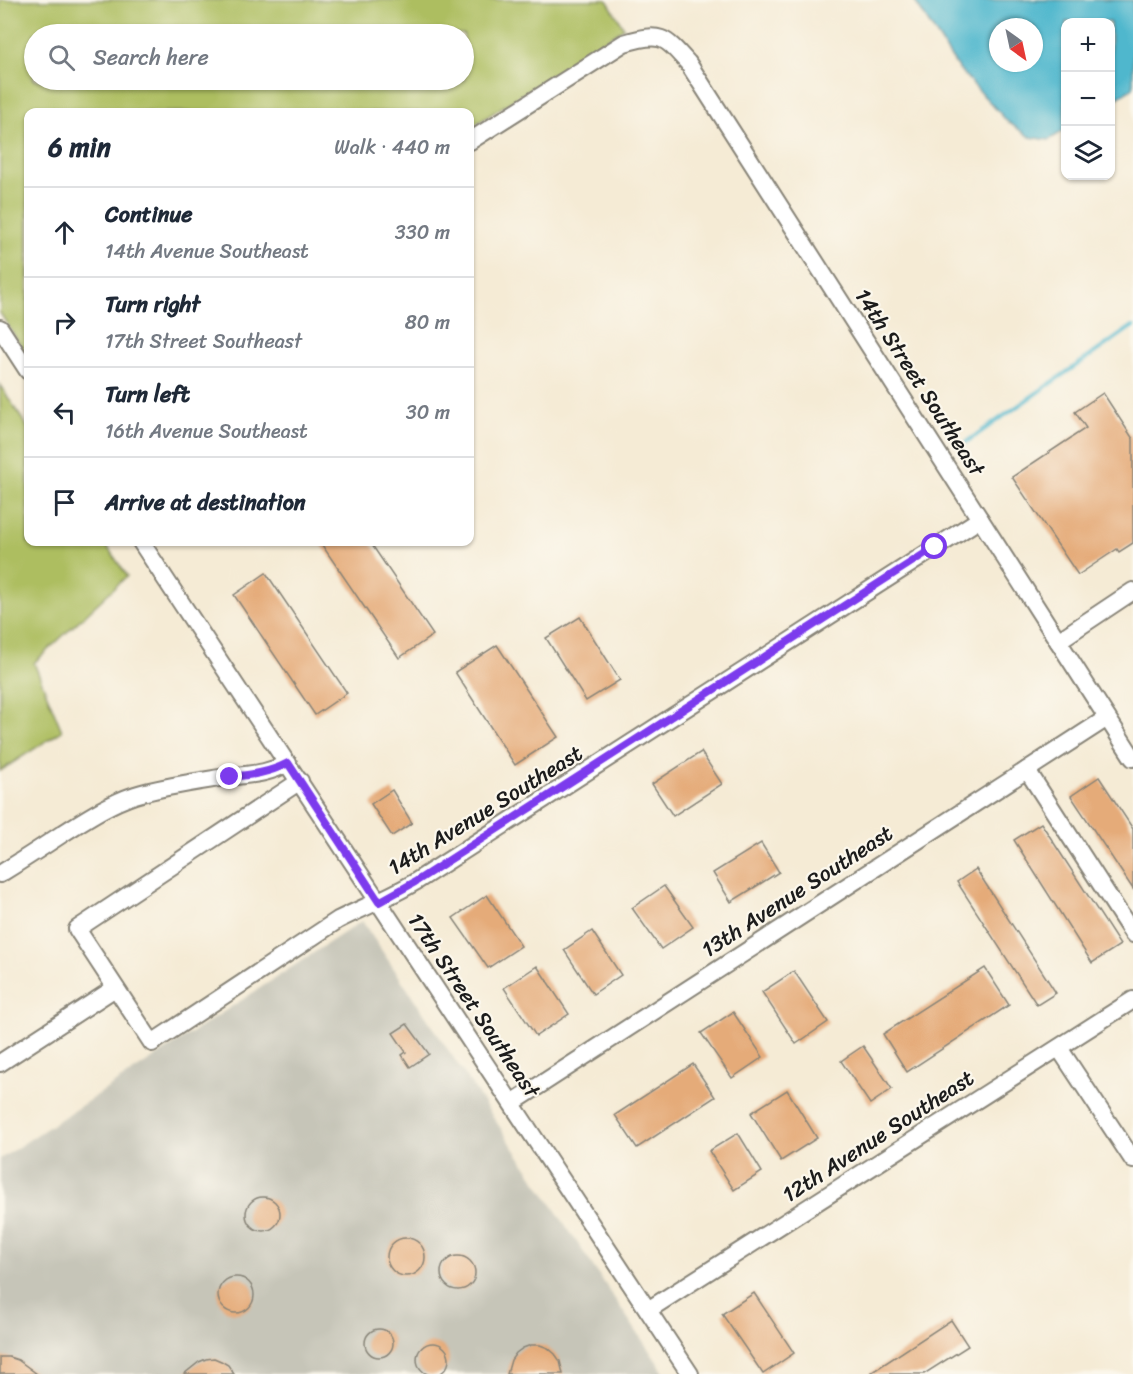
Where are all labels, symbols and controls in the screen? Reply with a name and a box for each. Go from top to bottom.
north arrow [989,18,1043,72]
map controls [1061,18,1115,180]
button: + [1061,18,1115,72]
search box [24,24,474,90]
text: Search here [93,38,209,77]
icon: search [45,41,78,74]
button: − [1061,72,1115,126]
text: 6 min [48,124,111,170]
button: layers [1061,126,1115,180]
text: Walk · 440 m [334,130,450,165]
text: Continue [105,195,193,234]
text: 330 m [395,215,450,250]
icon: ahead [48,216,81,249]
text: 14th Avenue Southeast [105,234,309,269]
street label: 14th Street Southeast [844,280,996,485]
text: Turn right [105,285,200,324]
text: 80 m [405,305,450,340]
icon: right [48,306,81,339]
text: 17th Street Southeast [105,324,302,359]
text: Turn left [105,375,190,414]
text: 30 m [406,395,450,430]
icon: left [48,396,81,429]
text: 16th Avenue Southeast [105,414,308,449]
text: Arrive at destination [105,483,306,522]
icon: arrive [48,486,81,519]
route start [921,533,947,559]
street label: 14th Avenue Southeast [380,734,591,886]
route end [216,763,242,789]
street label: 13th Avenue Southeast [693,814,901,968]
street label: 17th Street Southeast [397,904,551,1107]
street label: 12th Avenue Southeast [774,1059,983,1213]

